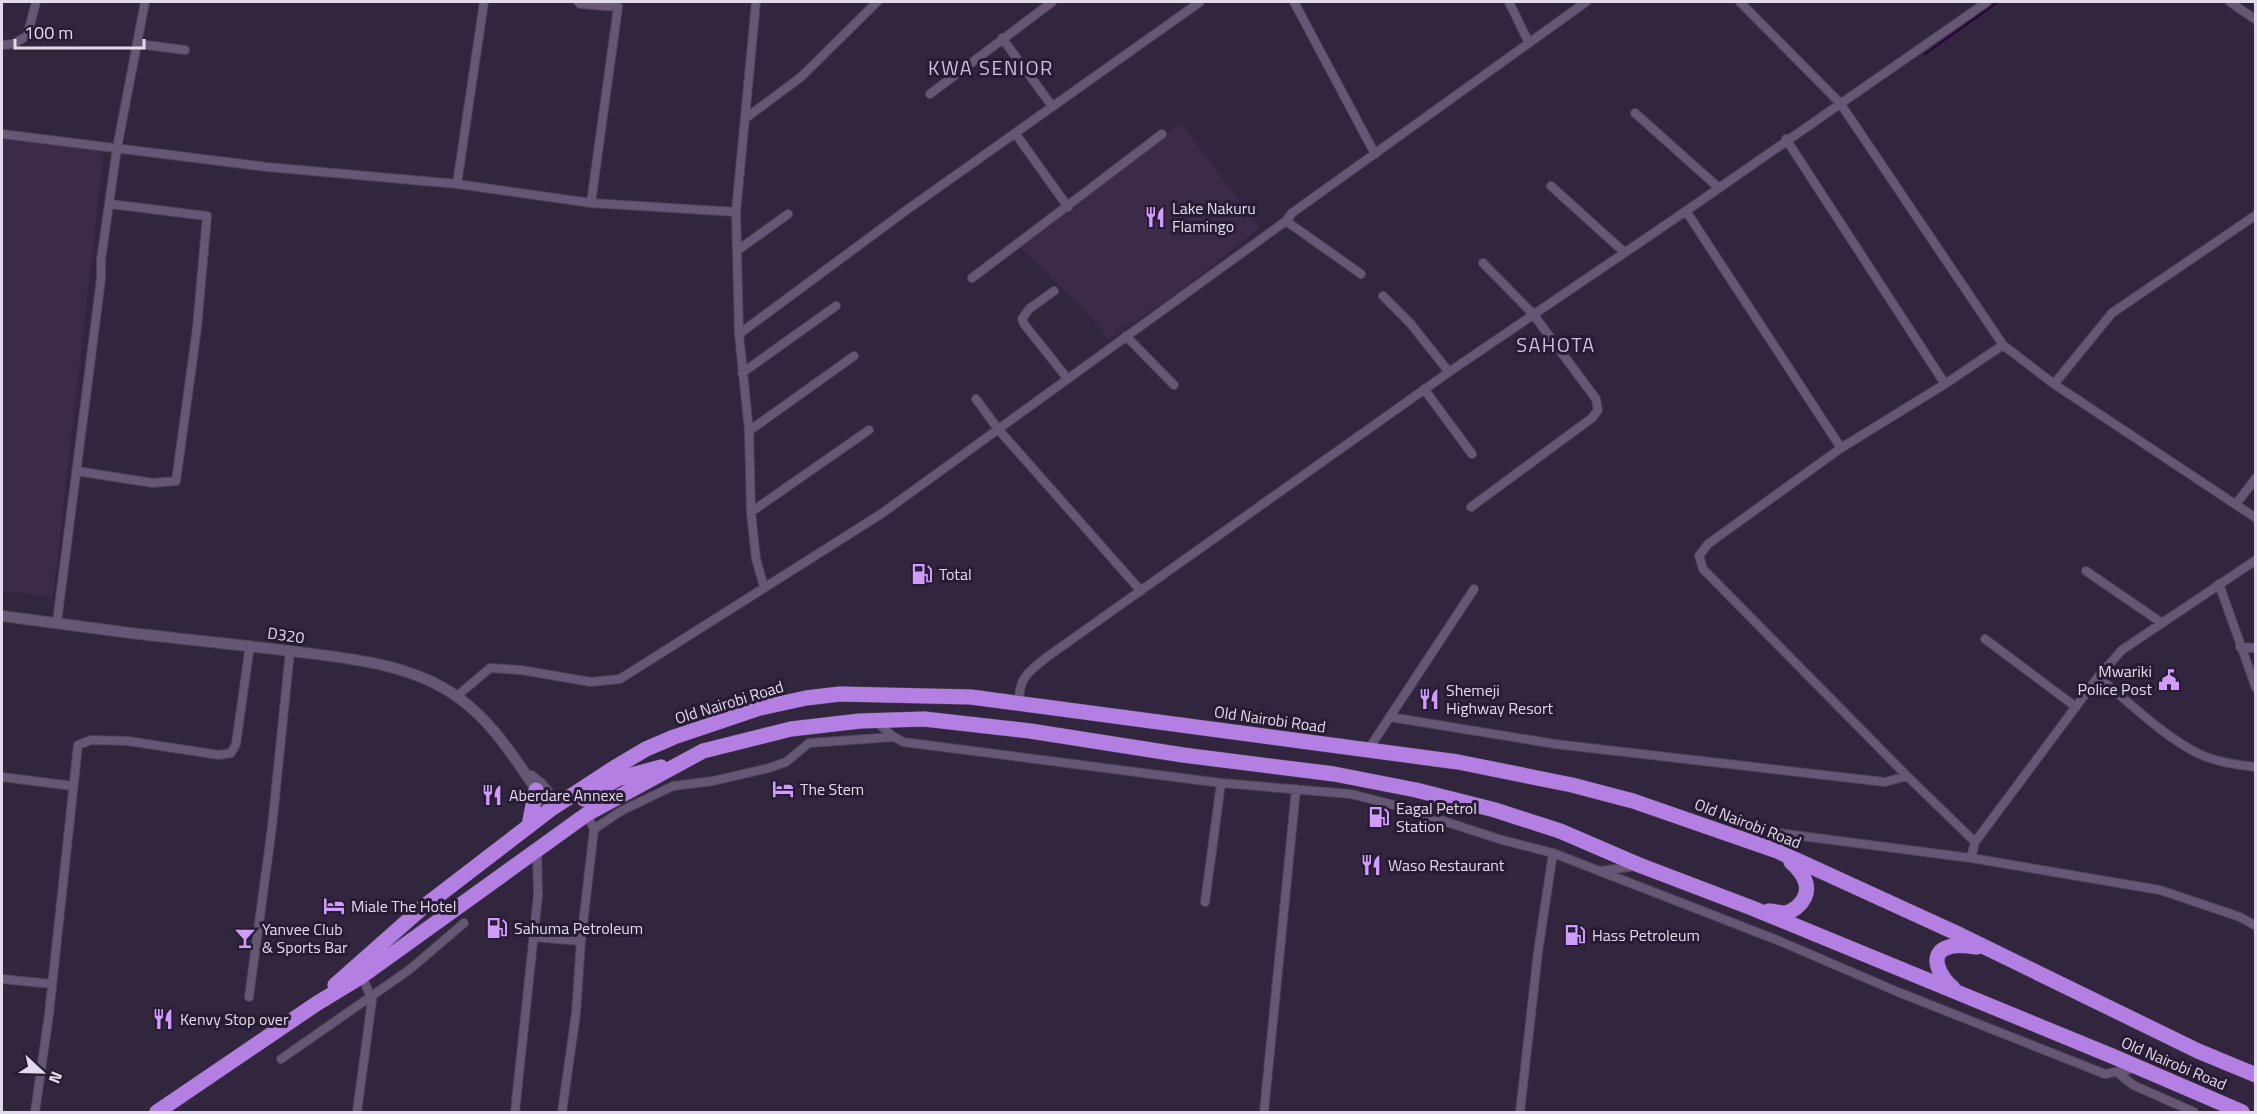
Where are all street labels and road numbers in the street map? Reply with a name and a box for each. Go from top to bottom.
street label: D320 [266,621,306,649]
street label: Old Nairobi Road [672,674,786,730]
street label: Old Nairobi Road [1213,699,1327,739]
street label: Old Nairobi Road [1691,792,1805,854]
street label: Old Nairobi Road [2118,1030,2230,1096]

